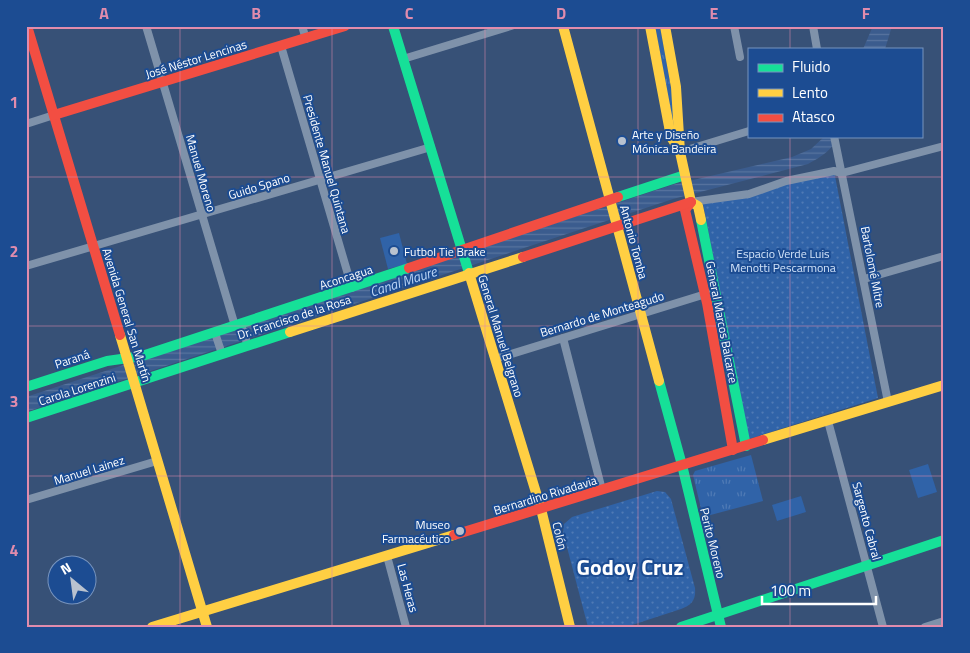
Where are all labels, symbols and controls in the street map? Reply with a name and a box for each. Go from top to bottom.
text: A [99,1,109,25]
text: B [251,1,261,25]
text: C [405,1,414,25]
text: D [556,1,566,25]
text: E [710,1,719,25]
text: F [862,1,871,25]
street label: José Néstor Lencinas [143,34,249,83]
legend [748,48,922,138]
text: Fluido [792,55,831,78]
text: Lento [792,81,828,104]
text: 1 [10,90,18,114]
street label: Presidente Manuel Quintana [298,92,356,236]
text: Atasco [792,105,835,128]
place label: Arte y Diseño Mónica Bandeira [632,125,716,158]
street label: Manuel Moreno [181,132,221,214]
marker: Arte y Diseño Mónica Bandeira [616,135,628,147]
street label: Guido Spano [226,168,292,204]
street label: Antonio Tomba [615,203,653,281]
street label: Bartolomé Mitre [856,224,890,310]
text: 2 [10,239,18,263]
place label: Futbol Tie Brake [404,242,486,261]
park label: Espacio Verde Luis Menotti Pescarmona [730,244,836,277]
marker: Futbol Tie Brake [388,245,400,257]
street label: Avenida General San Martín [98,246,156,384]
street label: Aconcagua [317,259,375,295]
street label: General Marcos Balcarce [701,259,743,385]
water label: Canal Maure [367,260,441,302]
street label: General Manuel Belgrano [473,272,529,400]
street label: Bernardo de Monteagudo [538,286,666,342]
street label: Dr. Francisco de la Rosa [235,290,353,344]
street label: Paraná [52,344,92,374]
street label: Carola Lorenzini [36,368,118,410]
text: 3 [10,389,18,413]
street label: Manuel Lainez [51,450,127,490]
street label: Bernardino Rivadavia [491,470,599,520]
street label: Sargento Cabral [847,480,887,562]
street label: Perito Moreno [695,506,731,580]
place label: Museo Farmacéutico [382,515,450,548]
street label: Colón [547,520,573,552]
marker: Museo Farmacéutico [454,525,466,537]
text: 4 [10,538,19,562]
district label: Godoy Cruz [577,550,683,584]
north arrow [48,556,98,606]
text: N [56,557,75,580]
street label: Las Heras [392,561,424,615]
scale bar [762,573,876,605]
text: 100 m [770,579,811,602]

